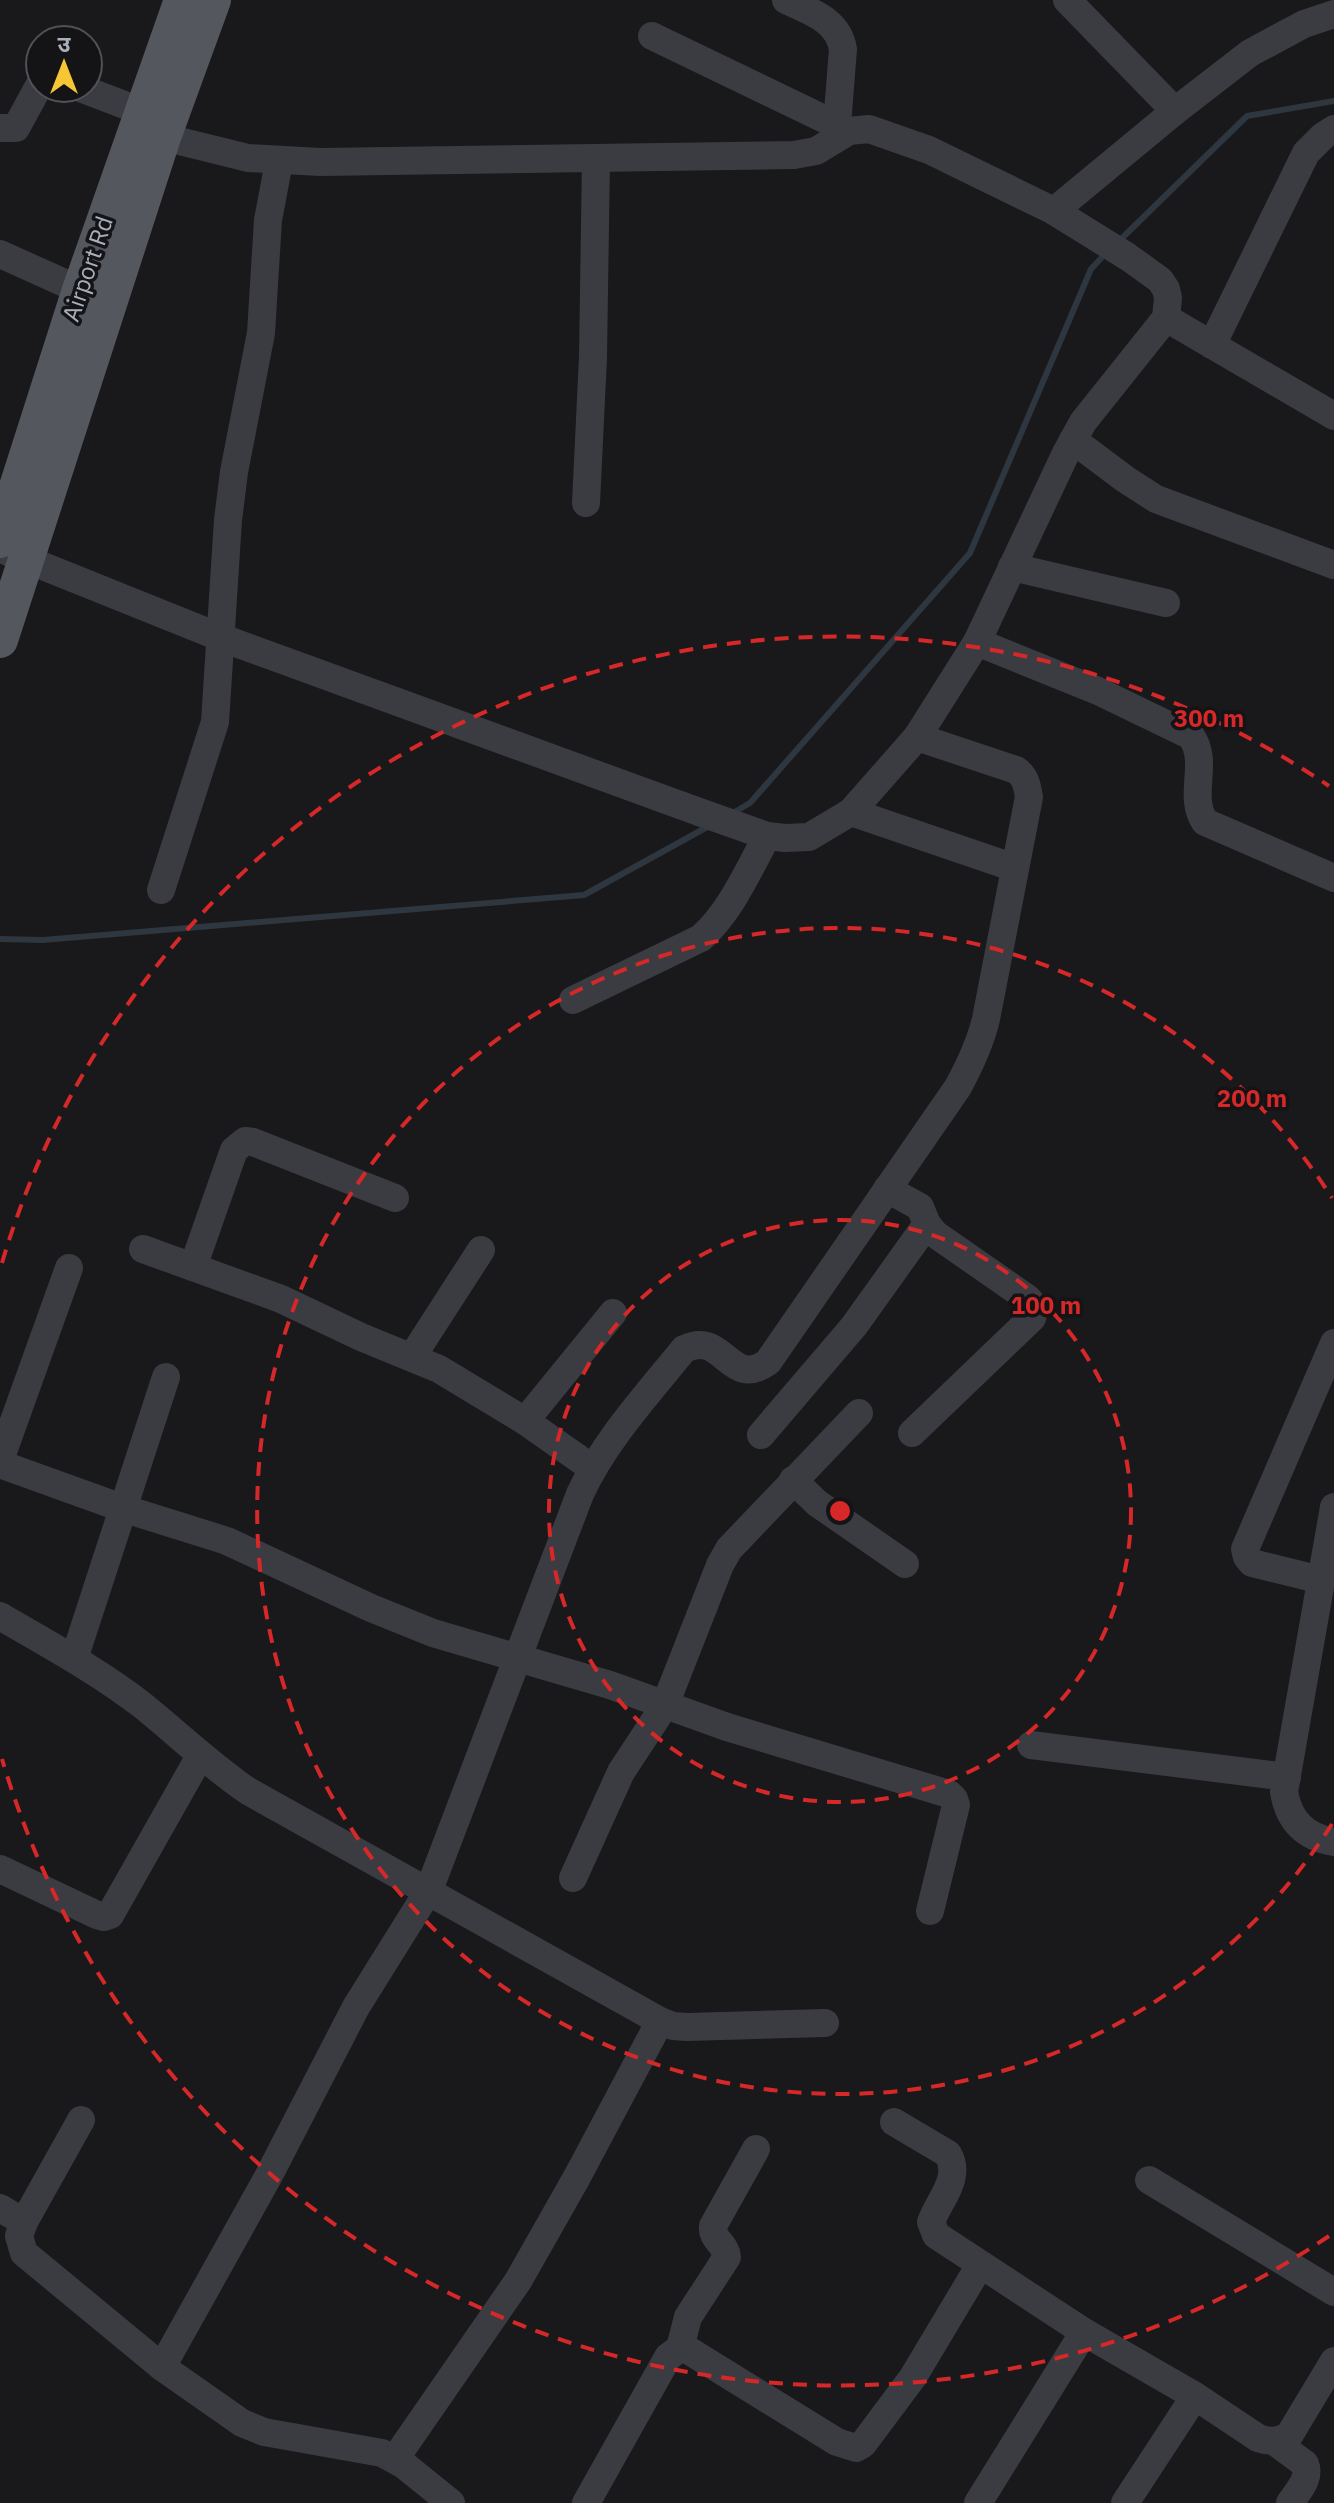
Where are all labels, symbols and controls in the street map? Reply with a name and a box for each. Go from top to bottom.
north arrow [24,24,104,104]
text: उ [58,29,72,58]
street label: Airport Rd [54,212,120,326]
text: 300 m [1174,702,1244,734]
text: 200 m [1217,1082,1287,1114]
text: 100 m [1011,1289,1081,1321]
centre of rings [826,1497,854,1525]

